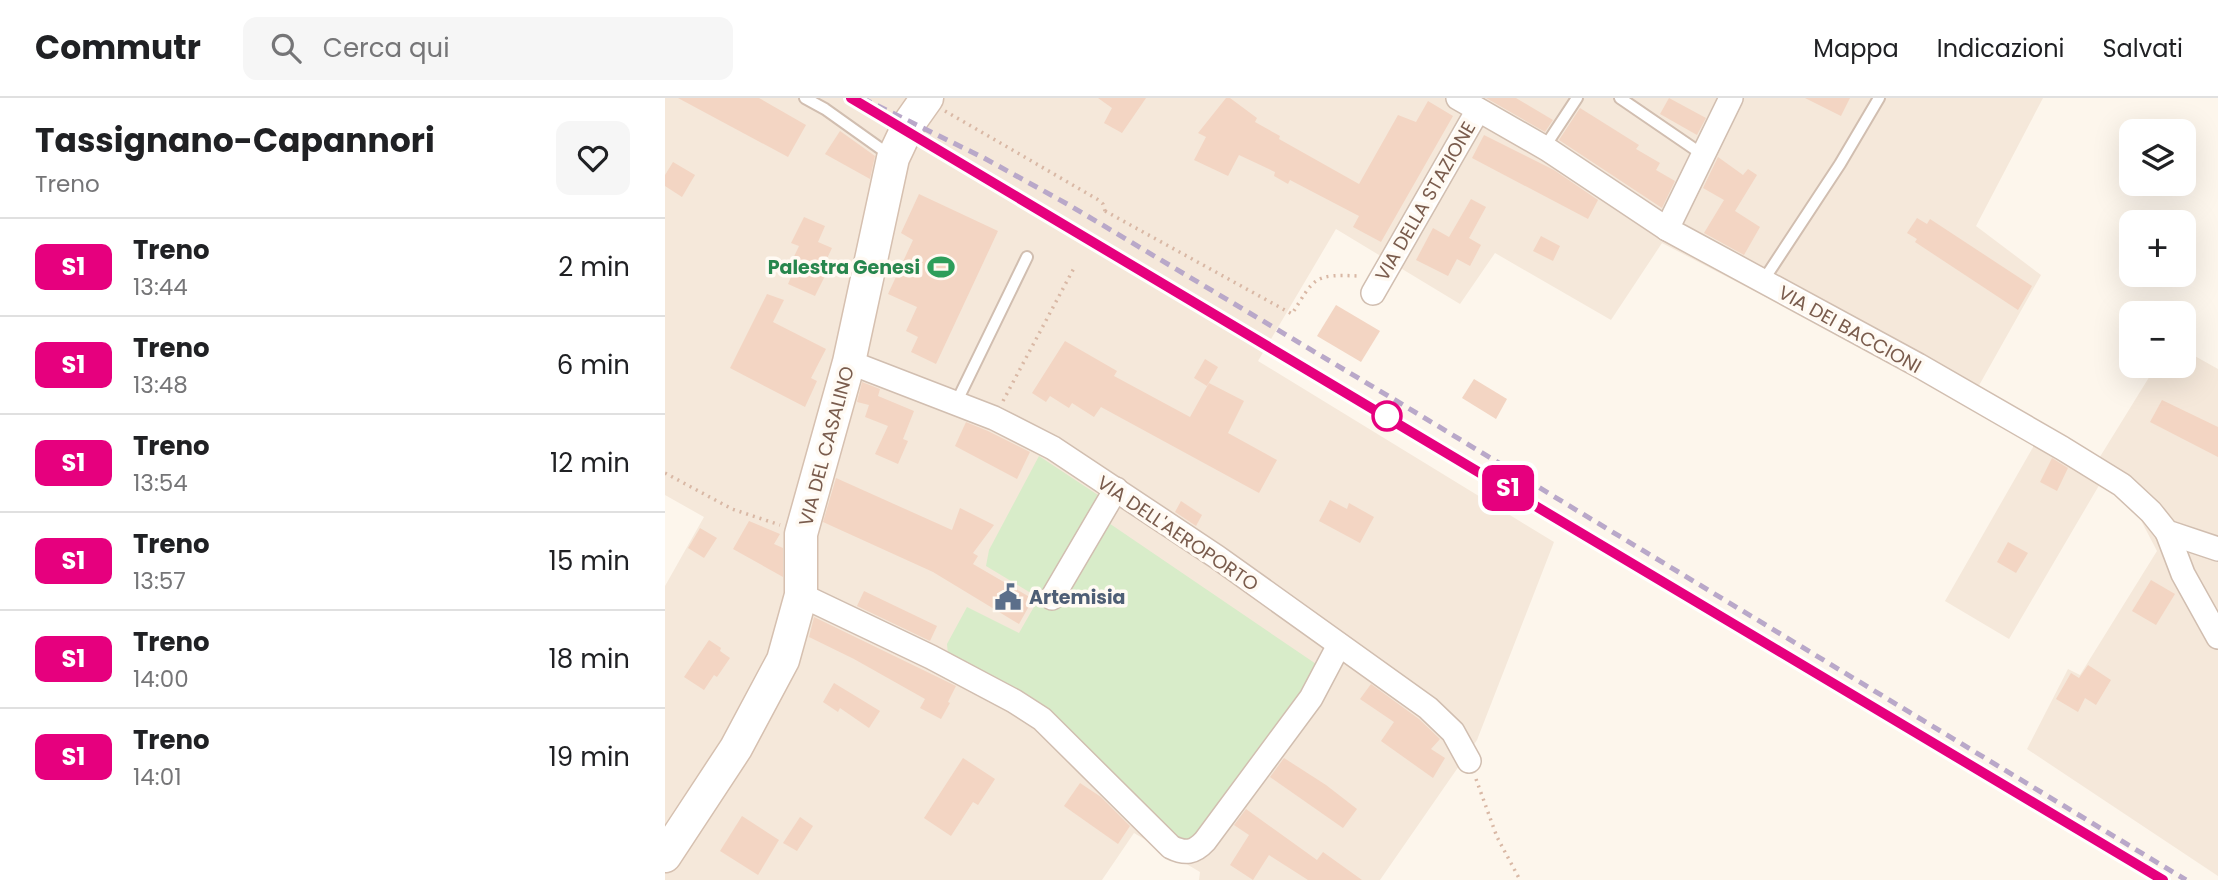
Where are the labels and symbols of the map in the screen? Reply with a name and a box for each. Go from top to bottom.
street label: VIA DELLA STAZIONE [1369,117,1482,286]
sports icon: Palestra Genesi [926,252,956,282]
place label: Palestra Genesi [768,254,920,281]
street label: VIA DEI BACCIONI [1773,279,1926,380]
street label: VIA DEL CASALINO [792,363,861,529]
unlabelled marker [1372,401,1402,431]
line badge: S1 [1477,465,1539,511]
street label: VIA DELL'AEROPORTO [1092,469,1264,598]
public building icon: Artemisia [993,582,1023,612]
place label: Artemisia [1029,584,1125,611]

